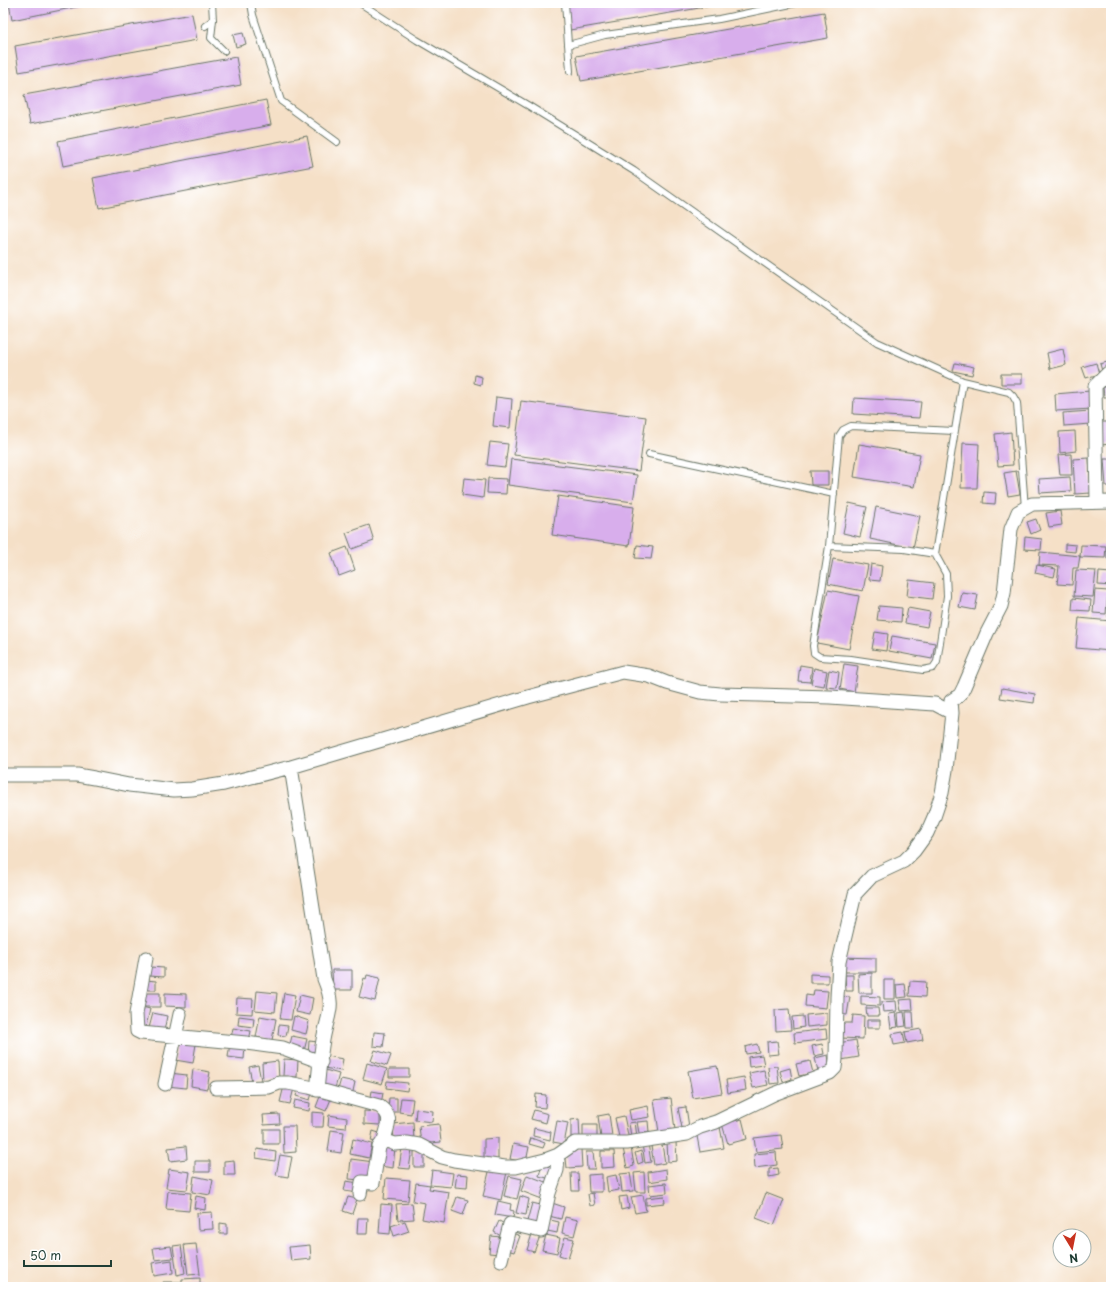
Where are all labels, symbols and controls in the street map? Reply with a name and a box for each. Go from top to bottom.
north arrow [1052,1228,1092,1268]
scale bar [24,1242,111,1268]
text: 50 m [30,1246,61,1264]
text: N [1068,1249,1080,1268]

